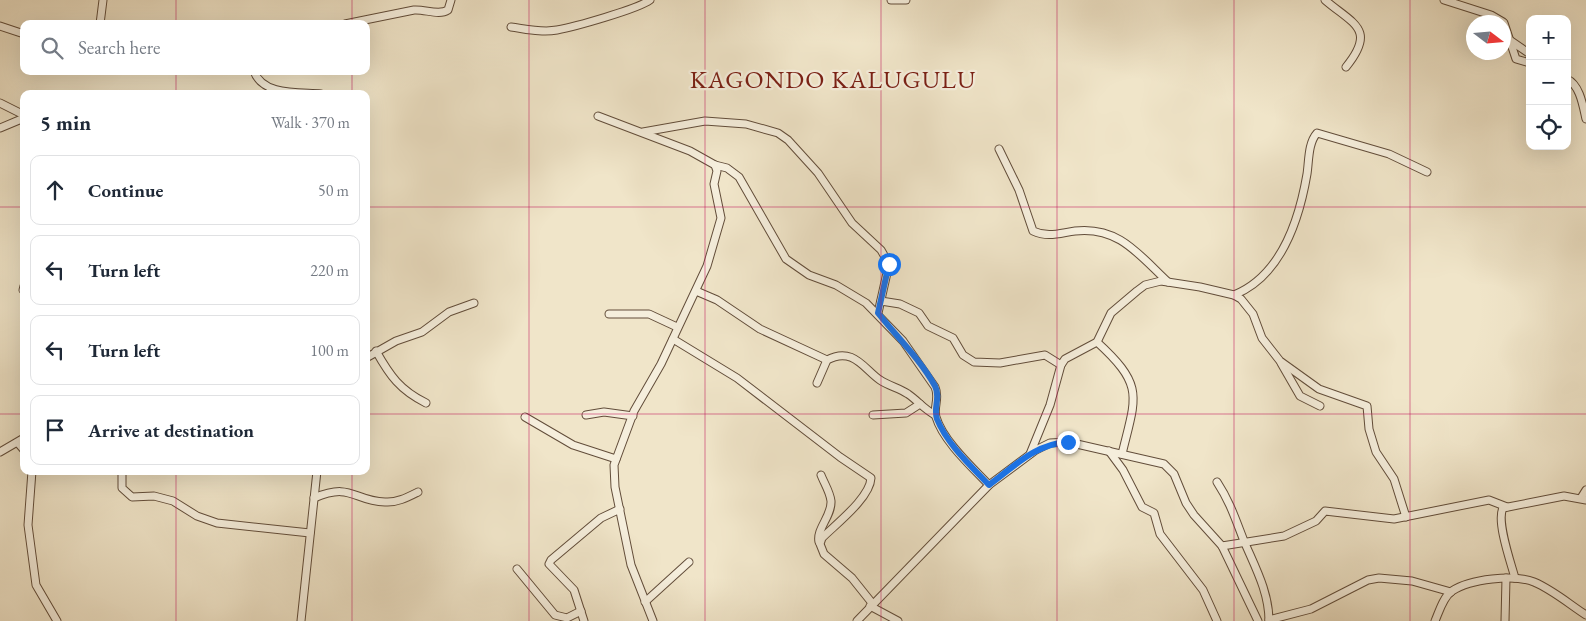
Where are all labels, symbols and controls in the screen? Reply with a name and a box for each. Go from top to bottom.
north arrow [1466,15,1511,60]
map controls [1526,15,1571,150]
button: + [1526,15,1571,60]
search box [20,20,370,75]
icon: search [38,34,66,62]
text: Search here [78,35,160,60]
button: − [1526,60,1571,105]
district label: KAGONDO KALUGULU [690,63,976,95]
button: locate [1526,105,1571,150]
text: 5 min [40,109,91,136]
text: Walk · 370 m [271,112,350,133]
icon: ahead [41,176,69,204]
text: Continue [88,178,163,203]
text: 50 m [318,180,349,201]
route start [878,253,901,276]
icon: left [41,256,69,284]
text: Turn left [88,258,160,283]
text: 220 m [310,260,349,281]
icon: left [41,336,69,364]
text: Turn left [88,338,160,363]
text: 100 m [310,340,349,361]
icon: arrive [41,416,69,444]
text: Arrive at destination [88,418,254,443]
route end [1057,431,1080,454]

